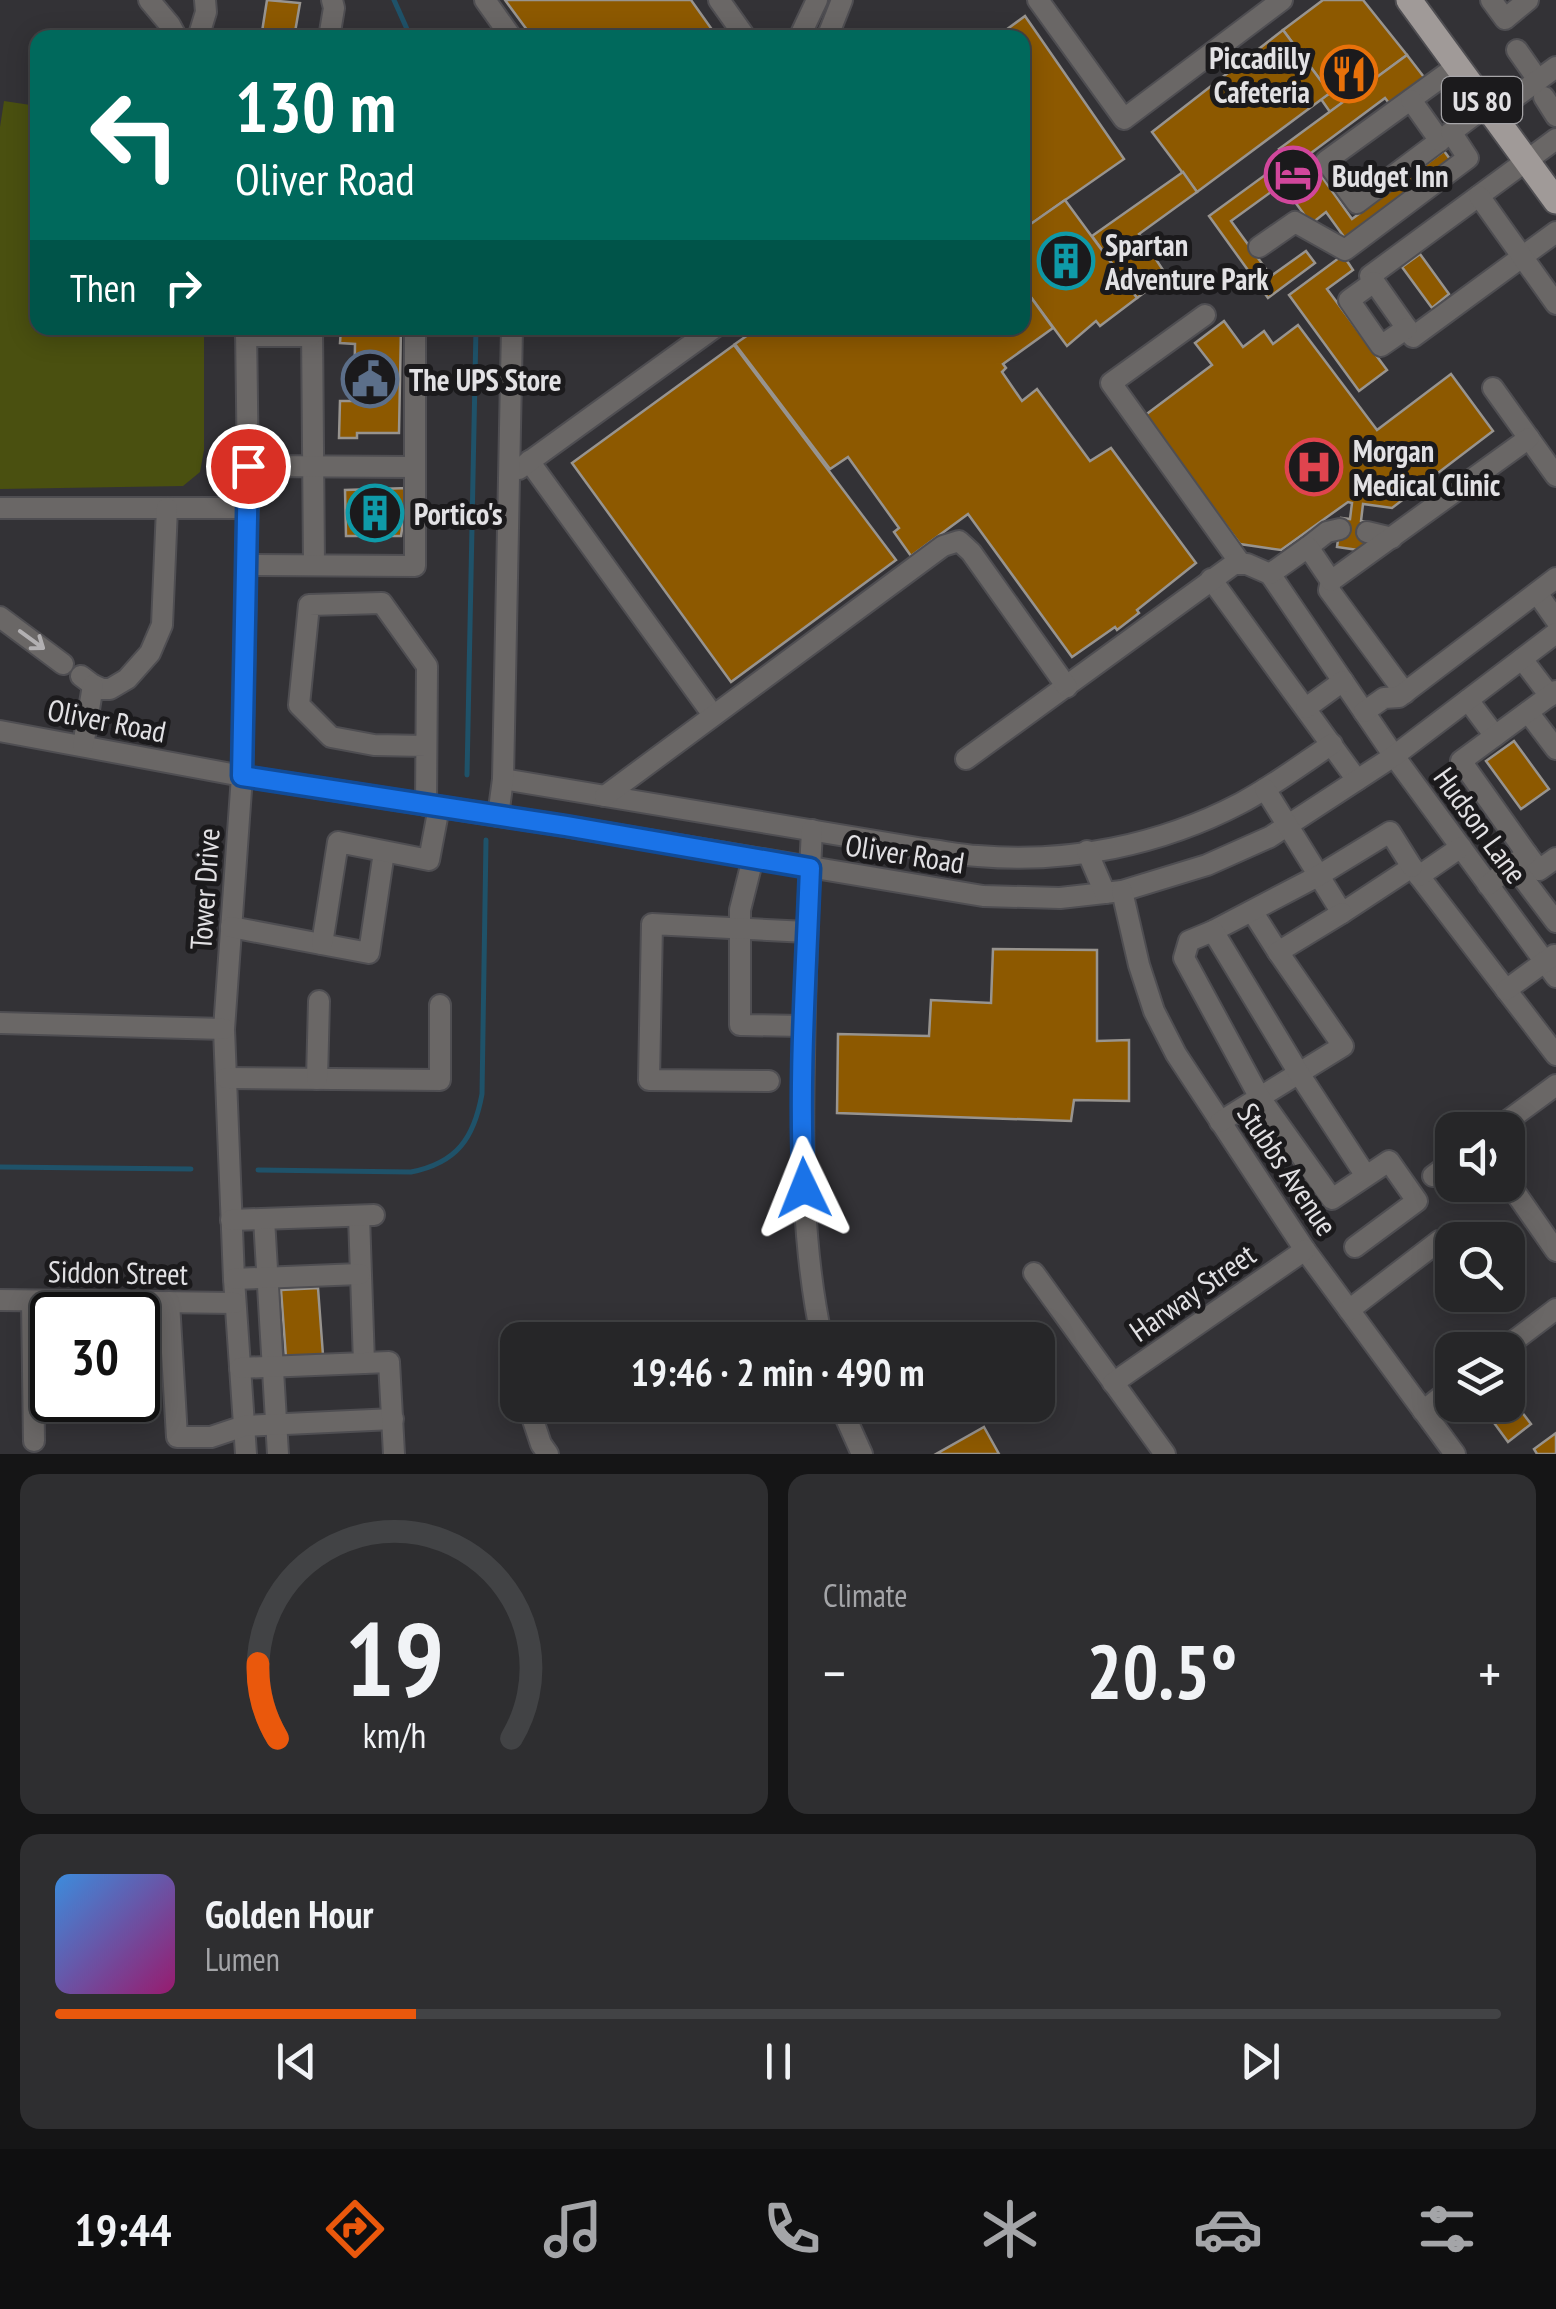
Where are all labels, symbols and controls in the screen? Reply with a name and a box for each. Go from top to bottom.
place label: Piccadilly Cafeteria [1209,38,1311,111]
restaurant icon: Piccadilly Cafeteria [1319,44,1379,104]
text: 130 m [235,61,396,151]
icon: left [70,70,200,200]
road number: US 80 [1442,77,1522,123]
hotel icon: Budget Inn [1263,145,1323,205]
text: Oliver Road [235,149,415,207]
place label: Budget Inn [1332,156,1449,195]
place label: Spartan Adventure Park [1104,225,1269,298]
building icon: Spartan Adventure Park [1036,231,1096,291]
icon: right [156,260,211,315]
text: Then [70,263,136,312]
public building icon: The UPS Store [340,349,400,409]
place label: The UPS Store [409,360,562,399]
pin [206,424,291,509]
place label: Morgan Medical Clinic [1353,431,1501,504]
hospital icon: Morgan Medical Clinic [1284,437,1344,497]
icon: arrive [221,439,276,494]
building icon: Portico's [345,483,405,543]
place label: Portico's [414,494,502,533]
one-way arrow [18,630,45,651]
street label: Oliver Road [44,689,170,751]
street label: Hudson Lane [1426,759,1536,891]
street label: Oliver Road [843,824,967,882]
street label: Tower Drive [180,827,228,951]
street label: Stubbs Avenue [1229,1095,1347,1243]
map controls [1435,1112,1525,1422]
button: sound [1435,1112,1525,1202]
position arrow [752,1136,856,1240]
button: search [1435,1222,1525,1312]
street label: Harway Street [1121,1234,1263,1350]
street label: Siddon Street [48,1251,189,1293]
speed limit sign: 30 [30,1292,160,1422]
button: layers [1435,1332,1525,1422]
text: 19:46 · 2 min · 490 m [631,1347,924,1396]
text: Climate [823,1574,907,1616]
text: 19 [344,1590,444,1725]
text: 20.5° [1087,1623,1237,1720]
text: − [823,1637,846,1708]
text: + [1478,1637,1501,1708]
text: km/h [362,1712,426,1758]
text: Golden Hour [205,1889,374,1938]
text: Lumen [205,1938,280,1980]
icon: previous [269,2034,324,2089]
icon: pause [751,2034,806,2089]
icon: next [1233,2034,1288,2089]
icon: directions [320,2194,390,2264]
icon: music [538,2194,608,2264]
icon: phone [757,2194,827,2264]
icon: climate [975,2194,1045,2264]
icon: car [1193,2194,1263,2264]
icon: filters [1412,2194,1482,2264]
text: 19:44 [74,2200,172,2258]

